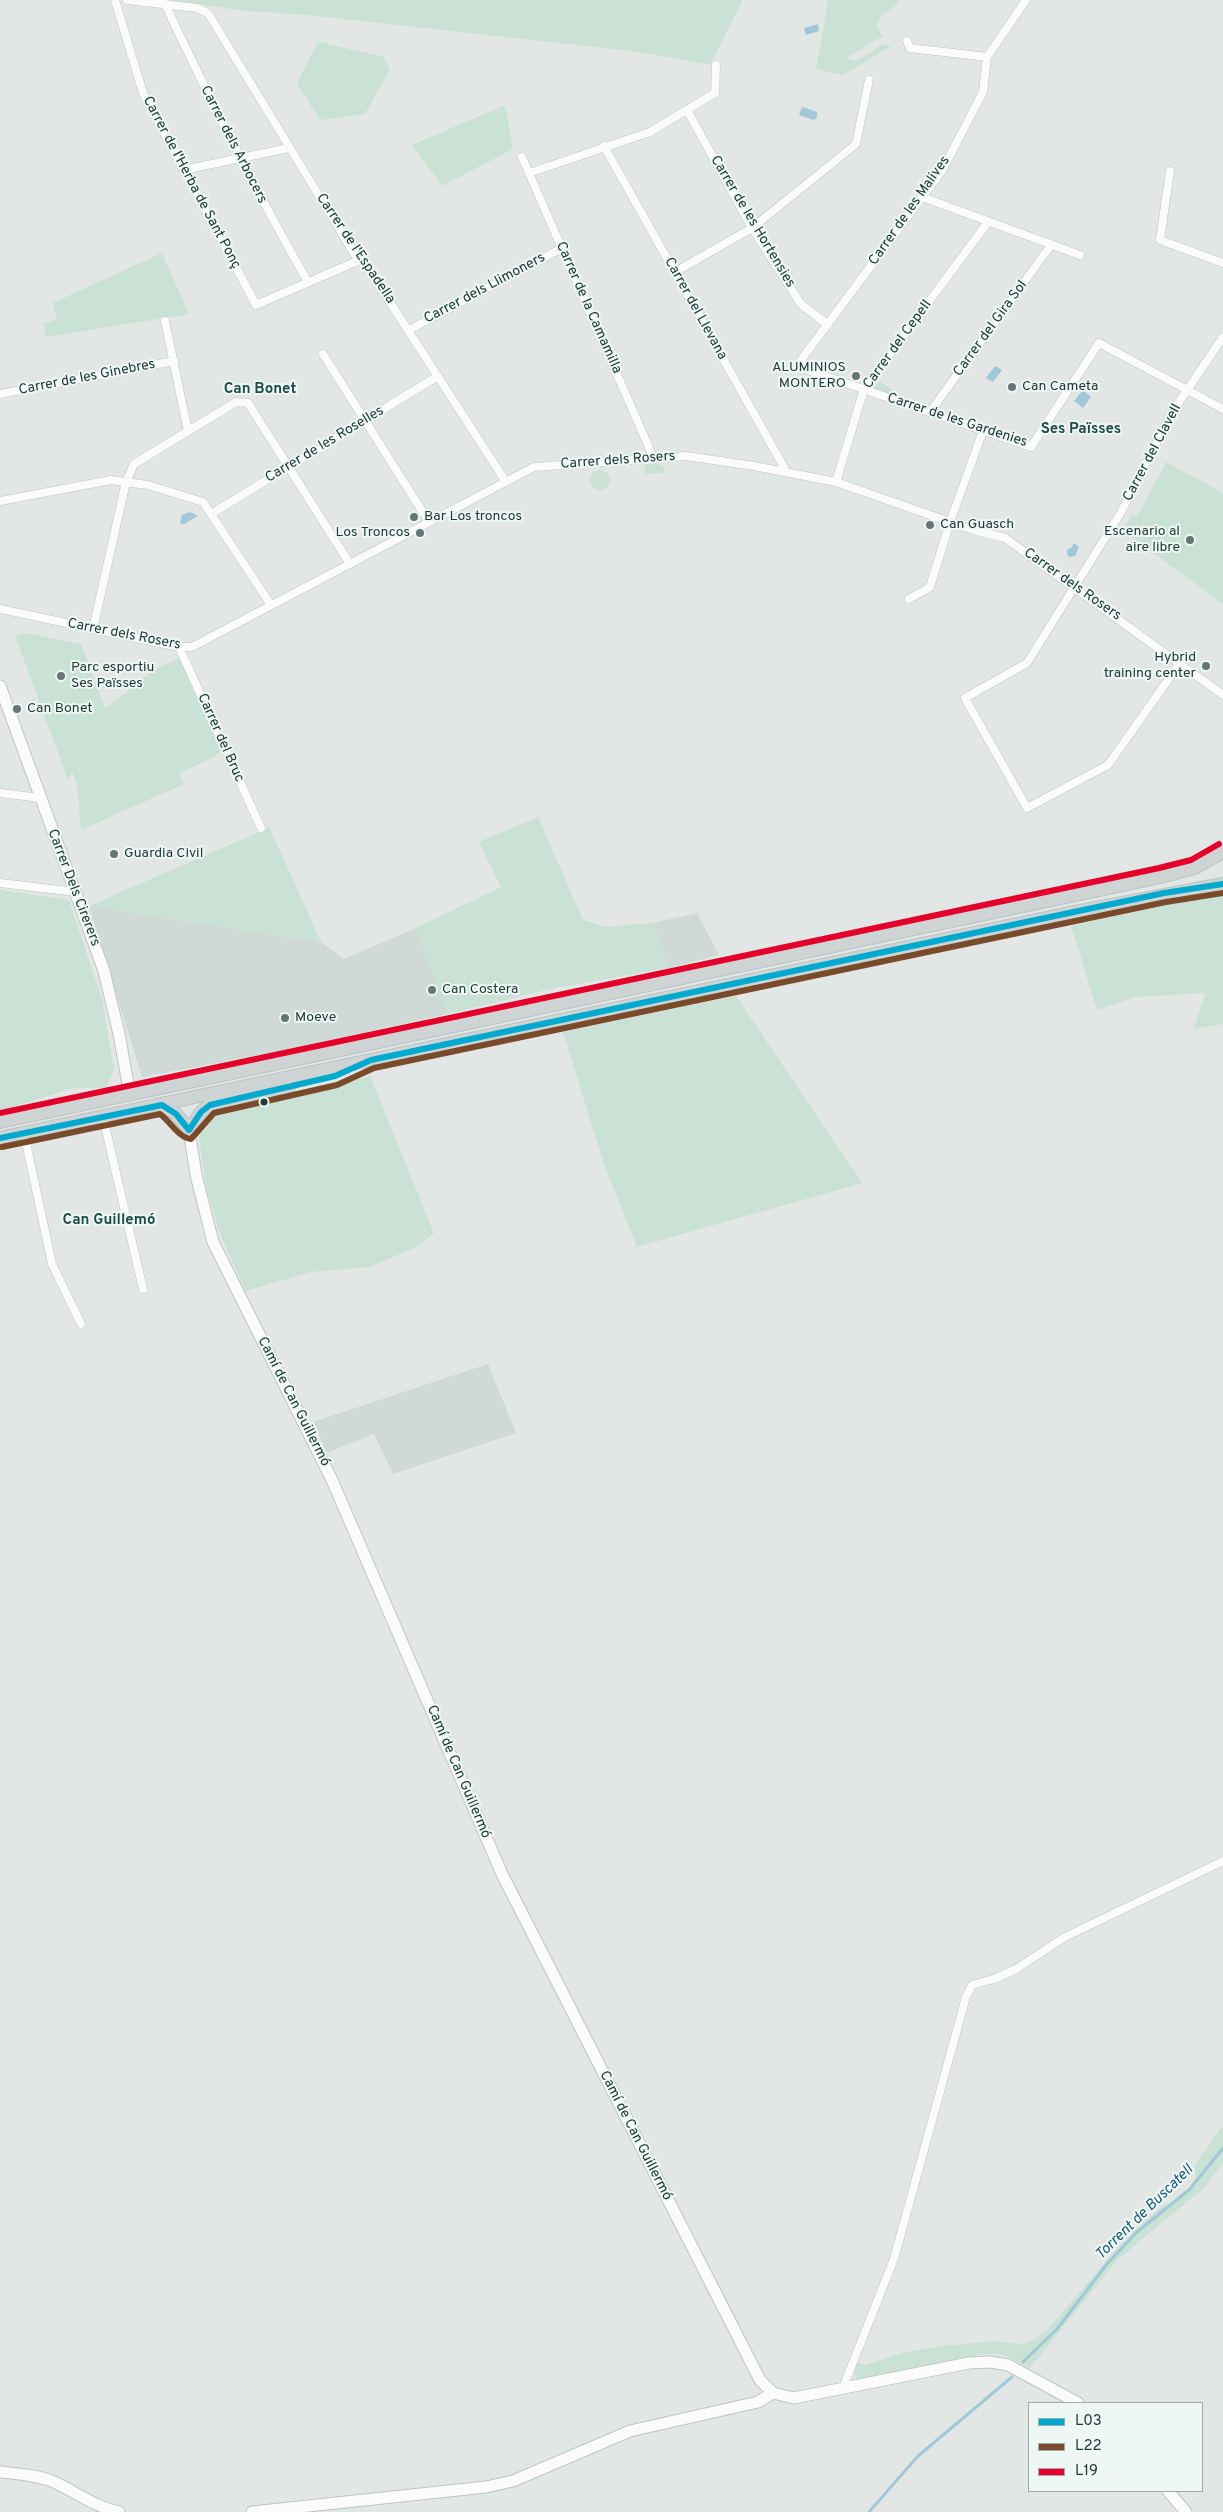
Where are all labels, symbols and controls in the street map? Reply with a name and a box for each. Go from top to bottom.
street label: Carrer dels Arbocers [196,83,270,207]
street label: Carrer de l'Herba de Sant Ponç [138,94,244,272]
street label: Carrer de les Hortensies [706,153,798,291]
street label: Carrer de les Malives [866,153,954,269]
street label: Carrer de l'Espadella [312,191,398,307]
street label: Carrer de la Camamilla [551,239,625,377]
street label: Carrer dels Llimoners [421,250,549,328]
street label: Carrer del Llevana [660,255,730,363]
street label: Carrer del Gira Sol [951,278,1031,380]
street label: Carrer del Cepell [860,297,936,393]
street label: Carrer de les Ginebres [17,357,157,399]
place label: ALUMINIOS MONTERO [772,360,846,392]
marker: ALUMINIOS MONTERO [850,370,862,382]
place label: Can Cameta [1022,379,1098,395]
district label: Can Bonet [224,381,296,399]
marker: Can Cameta [1006,381,1018,393]
street label: Carrer de les Gardenies [885,390,1029,452]
street label: Carrer del Clavell [1120,401,1186,505]
street label: Carrer de les Roselles [263,403,387,487]
district label: Ses Païsses [1041,421,1121,439]
street label: Carrer dels Rosers [560,449,676,473]
place label: Bar Los troncos [424,509,522,525]
marker: Bar Los troncos [408,511,420,523]
place label: Can Guasch [940,517,1014,533]
marker: Can Guasch [924,519,936,531]
place label: Escenario al aire libre [1104,524,1180,556]
place label: Los Troncos [335,525,410,541]
marker: Los Troncos [414,527,426,539]
marker: Escenario al aire libre [1184,534,1196,546]
street label: Carrer dels Rosers [1020,545,1124,625]
street label: Carrer dels Rosers [66,616,182,654]
place label: Hybrid training center [1104,650,1196,682]
place label: Parc esportiu Ses Païsses [71,660,154,692]
marker: Hybrid training center [1200,660,1212,672]
marker: Parc esportiu Ses Païsses [55,670,67,682]
street label: Carrer del Bruc [193,691,247,785]
place label: Can Bonet [27,701,93,717]
marker: Can Bonet [11,703,23,715]
street label: Carrer Dels Cirerers [43,827,103,949]
place label: Guardia Civil [124,846,203,862]
marker: Guardia Civil [108,848,120,860]
place label: Can Costera [442,982,518,998]
marker: Can Costera [426,984,438,996]
place label: Moeve [295,1010,336,1026]
marker: Moeve [279,1012,291,1024]
unlabelled marker [259,1097,269,1107]
district label: Can Guillemó [63,1212,155,1230]
street label: Camí de Can Guillermó [253,1334,333,1470]
street label: Camí de Can Guillermó [422,1703,494,1841]
street label: Camí de Can Guillermó [595,2068,675,2204]
water label: Torrent de Buscatell [1092,2162,1198,2264]
legend [1028,2402,1203,2492]
text: L03 [1075,2412,1102,2431]
text: L22 [1075,2437,1102,2456]
text: L19 [1075,2462,1098,2481]

